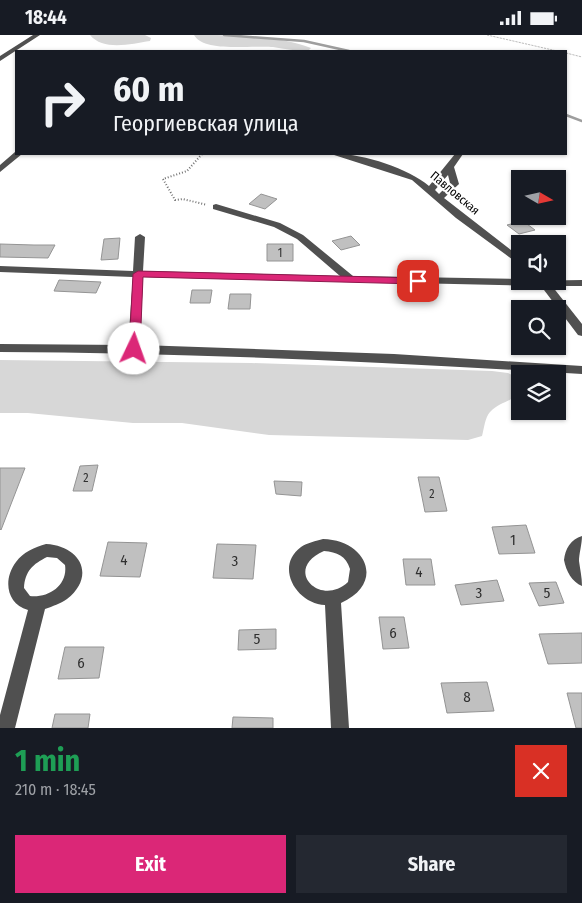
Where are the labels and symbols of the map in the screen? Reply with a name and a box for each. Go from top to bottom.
street label: Павловская [428,168,482,218]
north arrow [511,170,566,225]
house number: 1 [278,246,282,260]
pin [397,260,439,302]
position arrow [107,322,159,374]
house number: 2 [83,471,89,485]
house number: 2 [429,487,435,501]
house number: 1 [510,531,516,549]
house number: 4 [120,551,128,569]
house number: 3 [232,552,239,570]
house number: 4 [415,563,423,581]
house number: 3 [476,584,483,602]
house number: 5 [544,584,551,602]
house number: 6 [389,624,397,642]
house number: 5 [254,630,261,648]
house number: 6 [77,654,85,672]
house number: 8 [463,688,471,706]

